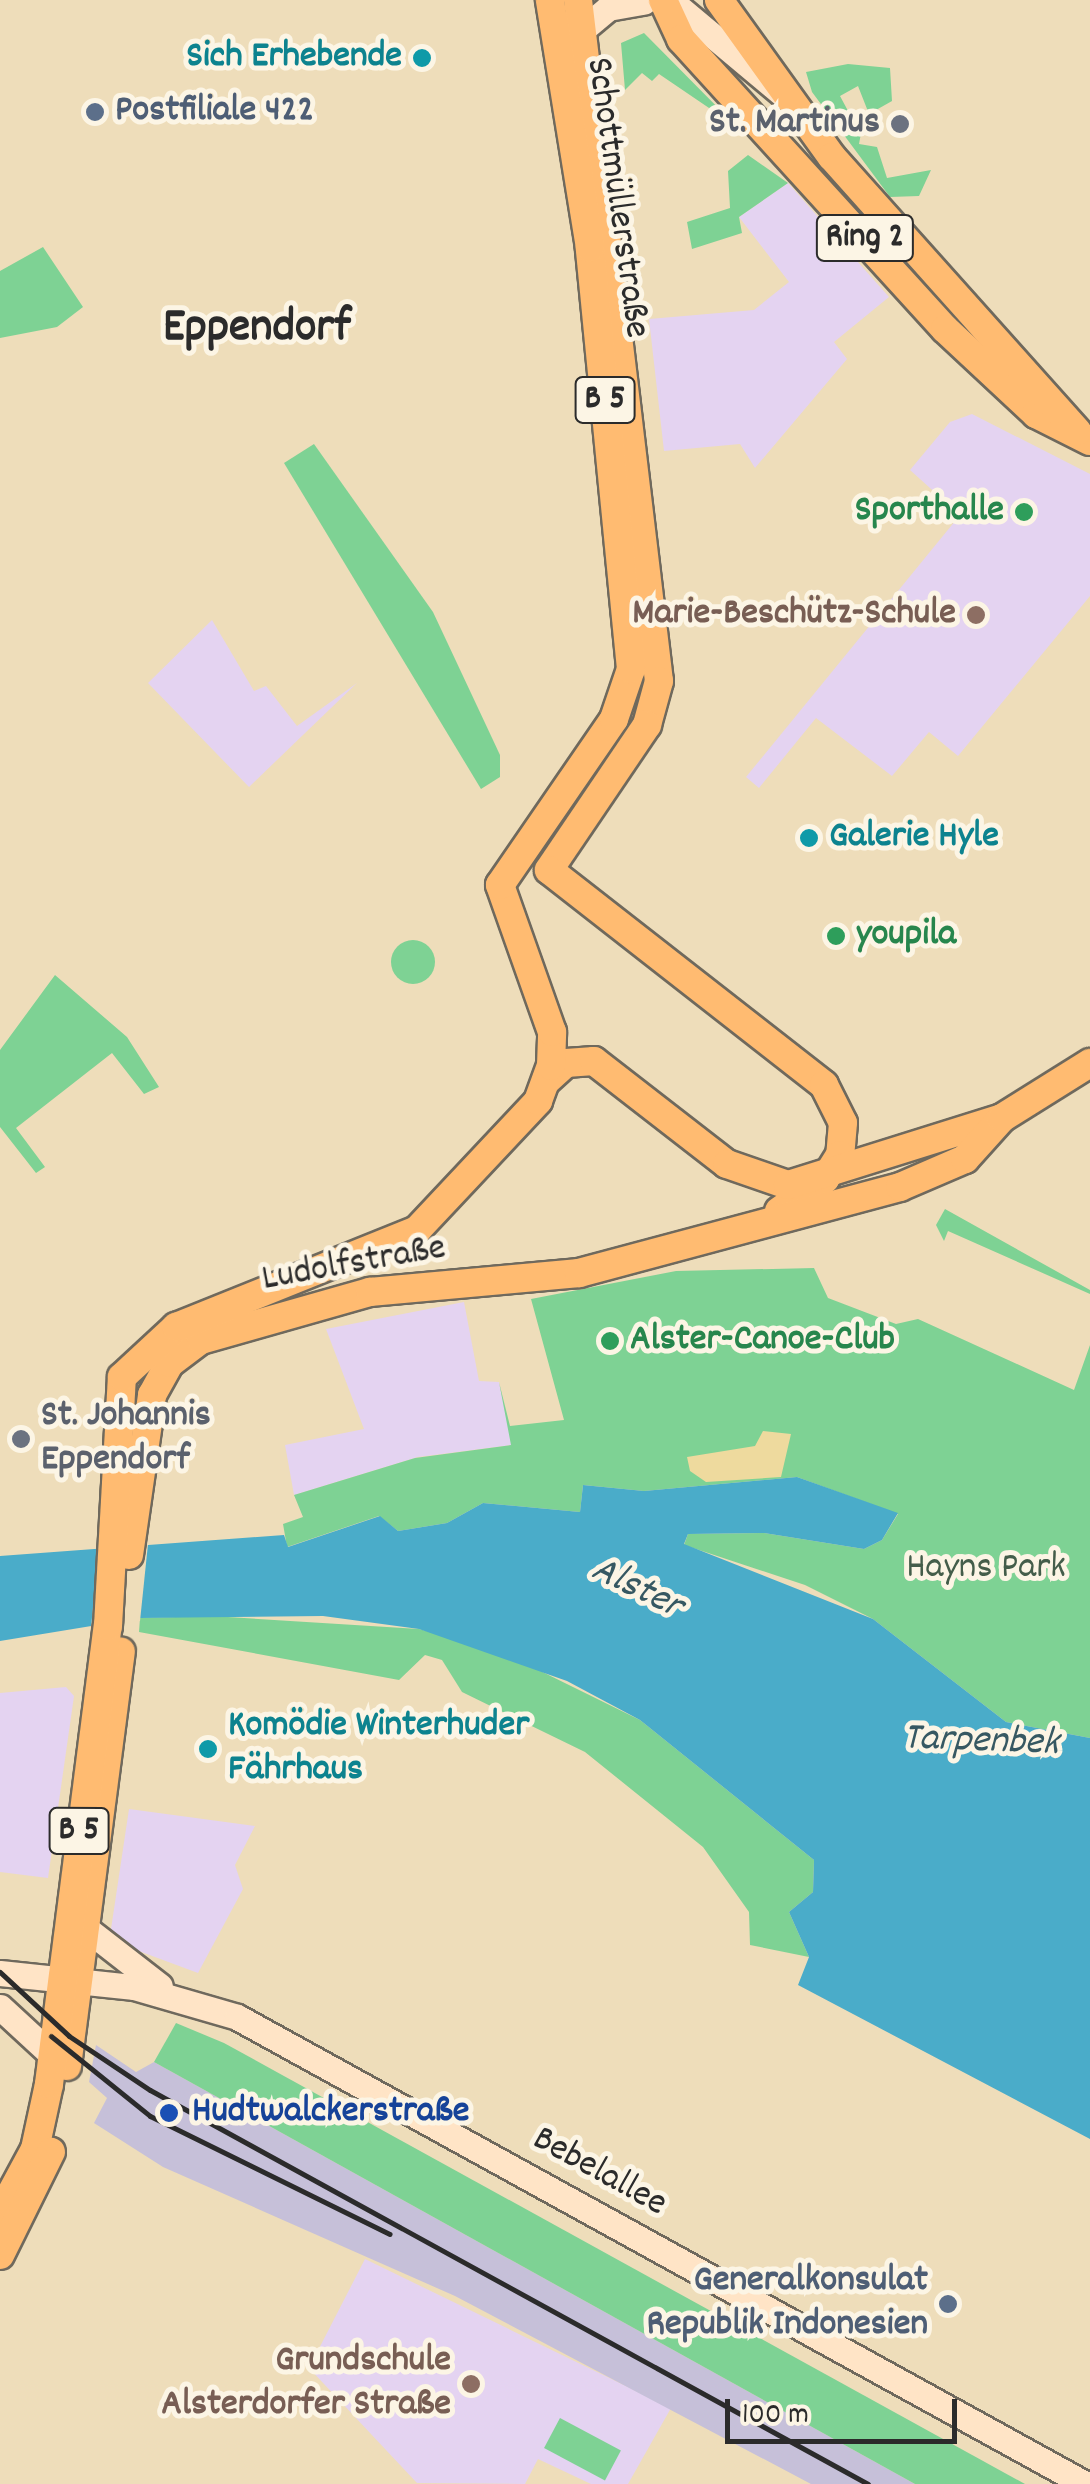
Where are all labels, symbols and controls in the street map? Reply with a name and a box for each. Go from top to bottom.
place label: Sich Erhebende [186,35,402,81]
marker: Sich Erhebende [411,47,433,69]
street label: Schottmüllerstraße [574,55,658,341]
place label: Postfiliale 422 [115,89,314,135]
marker: Postfiliale 422 [84,101,106,123]
place label: St. Martinus [709,101,880,147]
marker: St. Martinus [889,113,911,135]
road number: Ring 2 [815,208,915,268]
district label: Eppendorf [163,301,351,359]
road number: B 5 [572,370,638,430]
place label: Sporthalle [855,489,1004,535]
marker: Sporthalle [1013,501,1035,523]
place label: Marie-Beschütz-Schule [632,592,956,638]
marker: Marie-Beschütz-Schule [965,604,987,626]
place label: Galerie Hyle [829,815,999,861]
marker: Galerie Hyle [798,827,820,849]
place label: youpila [856,913,956,959]
marker: youpila [825,925,847,947]
street label: Ludolfstraße [259,1226,449,1304]
place label: Alster-Canoe-Club [630,1318,895,1364]
marker: Alster-Canoe-Club [599,1330,621,1352]
place label: St. Johannis Eppendorf [41,1394,211,1484]
marker: St. Johannis Eppendorf [10,1428,32,1450]
park label: Hayns Park [906,1546,1066,1592]
water label: Alster [583,1548,689,1632]
place label: Komödie Winterhuder Fährhaus [228,1704,529,1794]
water label: Tarpenbek [902,1716,1060,1770]
marker: Komödie Winterhuder Fährhaus [197,1738,219,1760]
road number: B 5 [46,1801,112,1861]
place label: Hudtwalckerstraße [192,2090,469,2136]
marker: Hudtwalckerstraße [156,2100,182,2126]
street label: Bebelallee [524,2118,674,2228]
place label: Generalkonsulat Republik Indonesien [647,2259,928,2348]
marker: Generalkonsulat Republik Indonesien [937,2293,959,2315]
place label: Grundschule Alsterdorfer Straße [161,2339,451,2428]
marker: Grundschule Alsterdorfer Straße [460,2373,482,2395]
scale bar [730,2379,962,2441]
text: 100 m [742,2395,809,2438]

